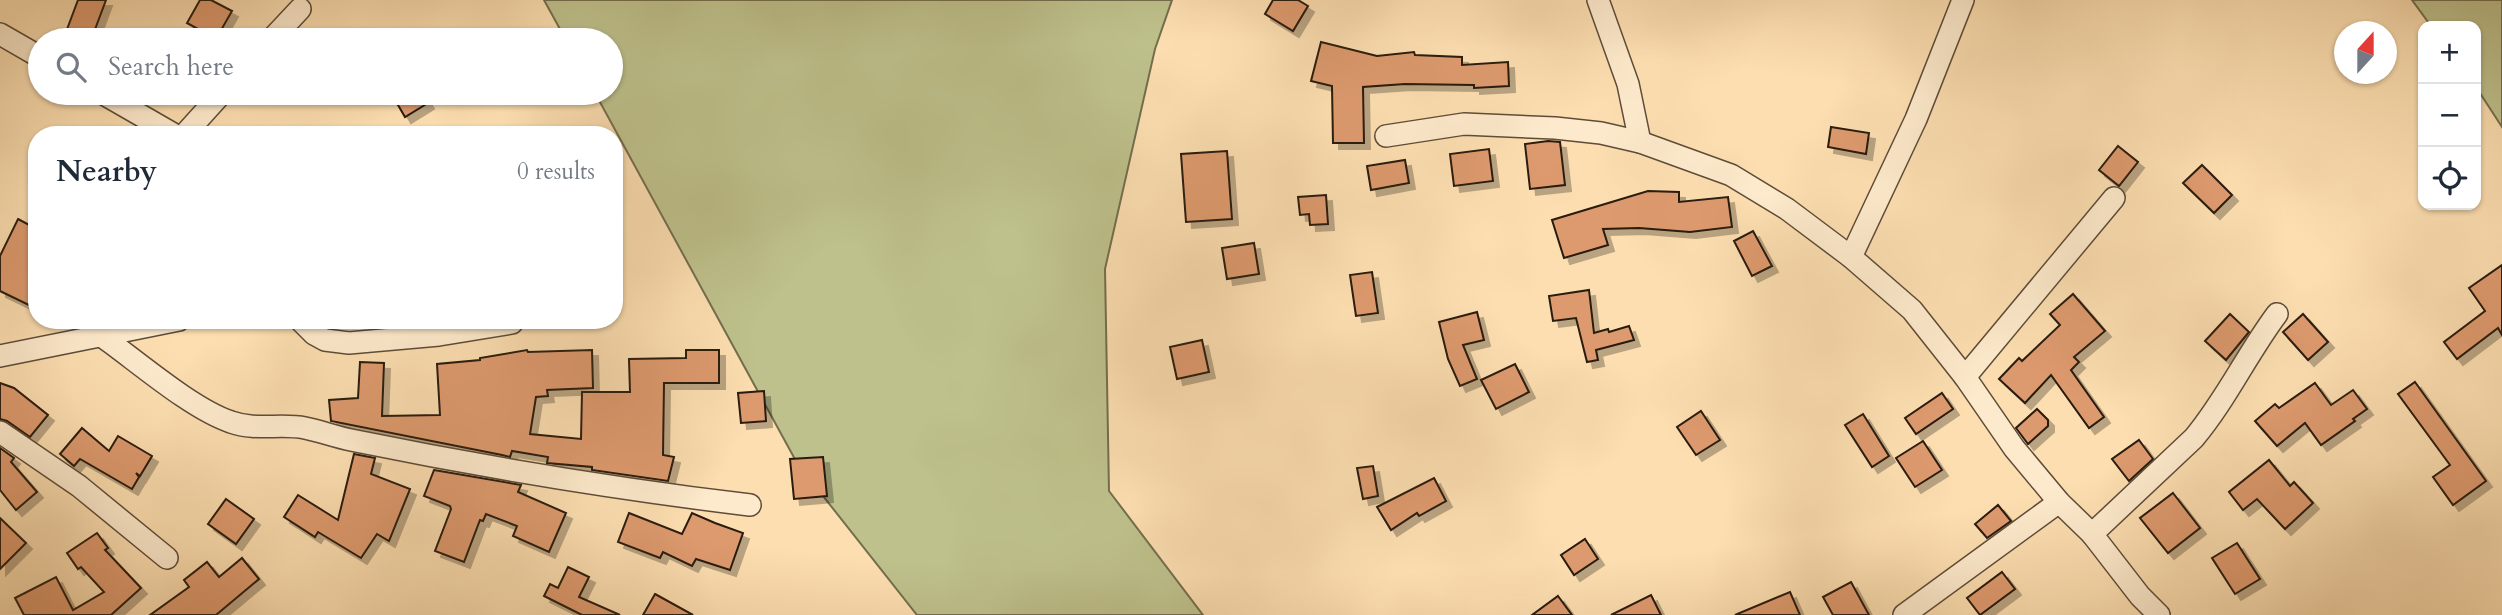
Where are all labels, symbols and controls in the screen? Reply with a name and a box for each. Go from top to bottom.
north arrow [2334,21,2397,84]
map controls [2418,21,2481,210]
button: + [2418,21,2481,84]
search box [28,28,623,105]
icon: search [52,48,90,86]
text: Search here [108,49,234,84]
button: − [2418,84,2481,147]
button: locate [2418,147,2481,210]
text: Nearby [56,151,157,192]
text: 0 results [517,156,595,187]

